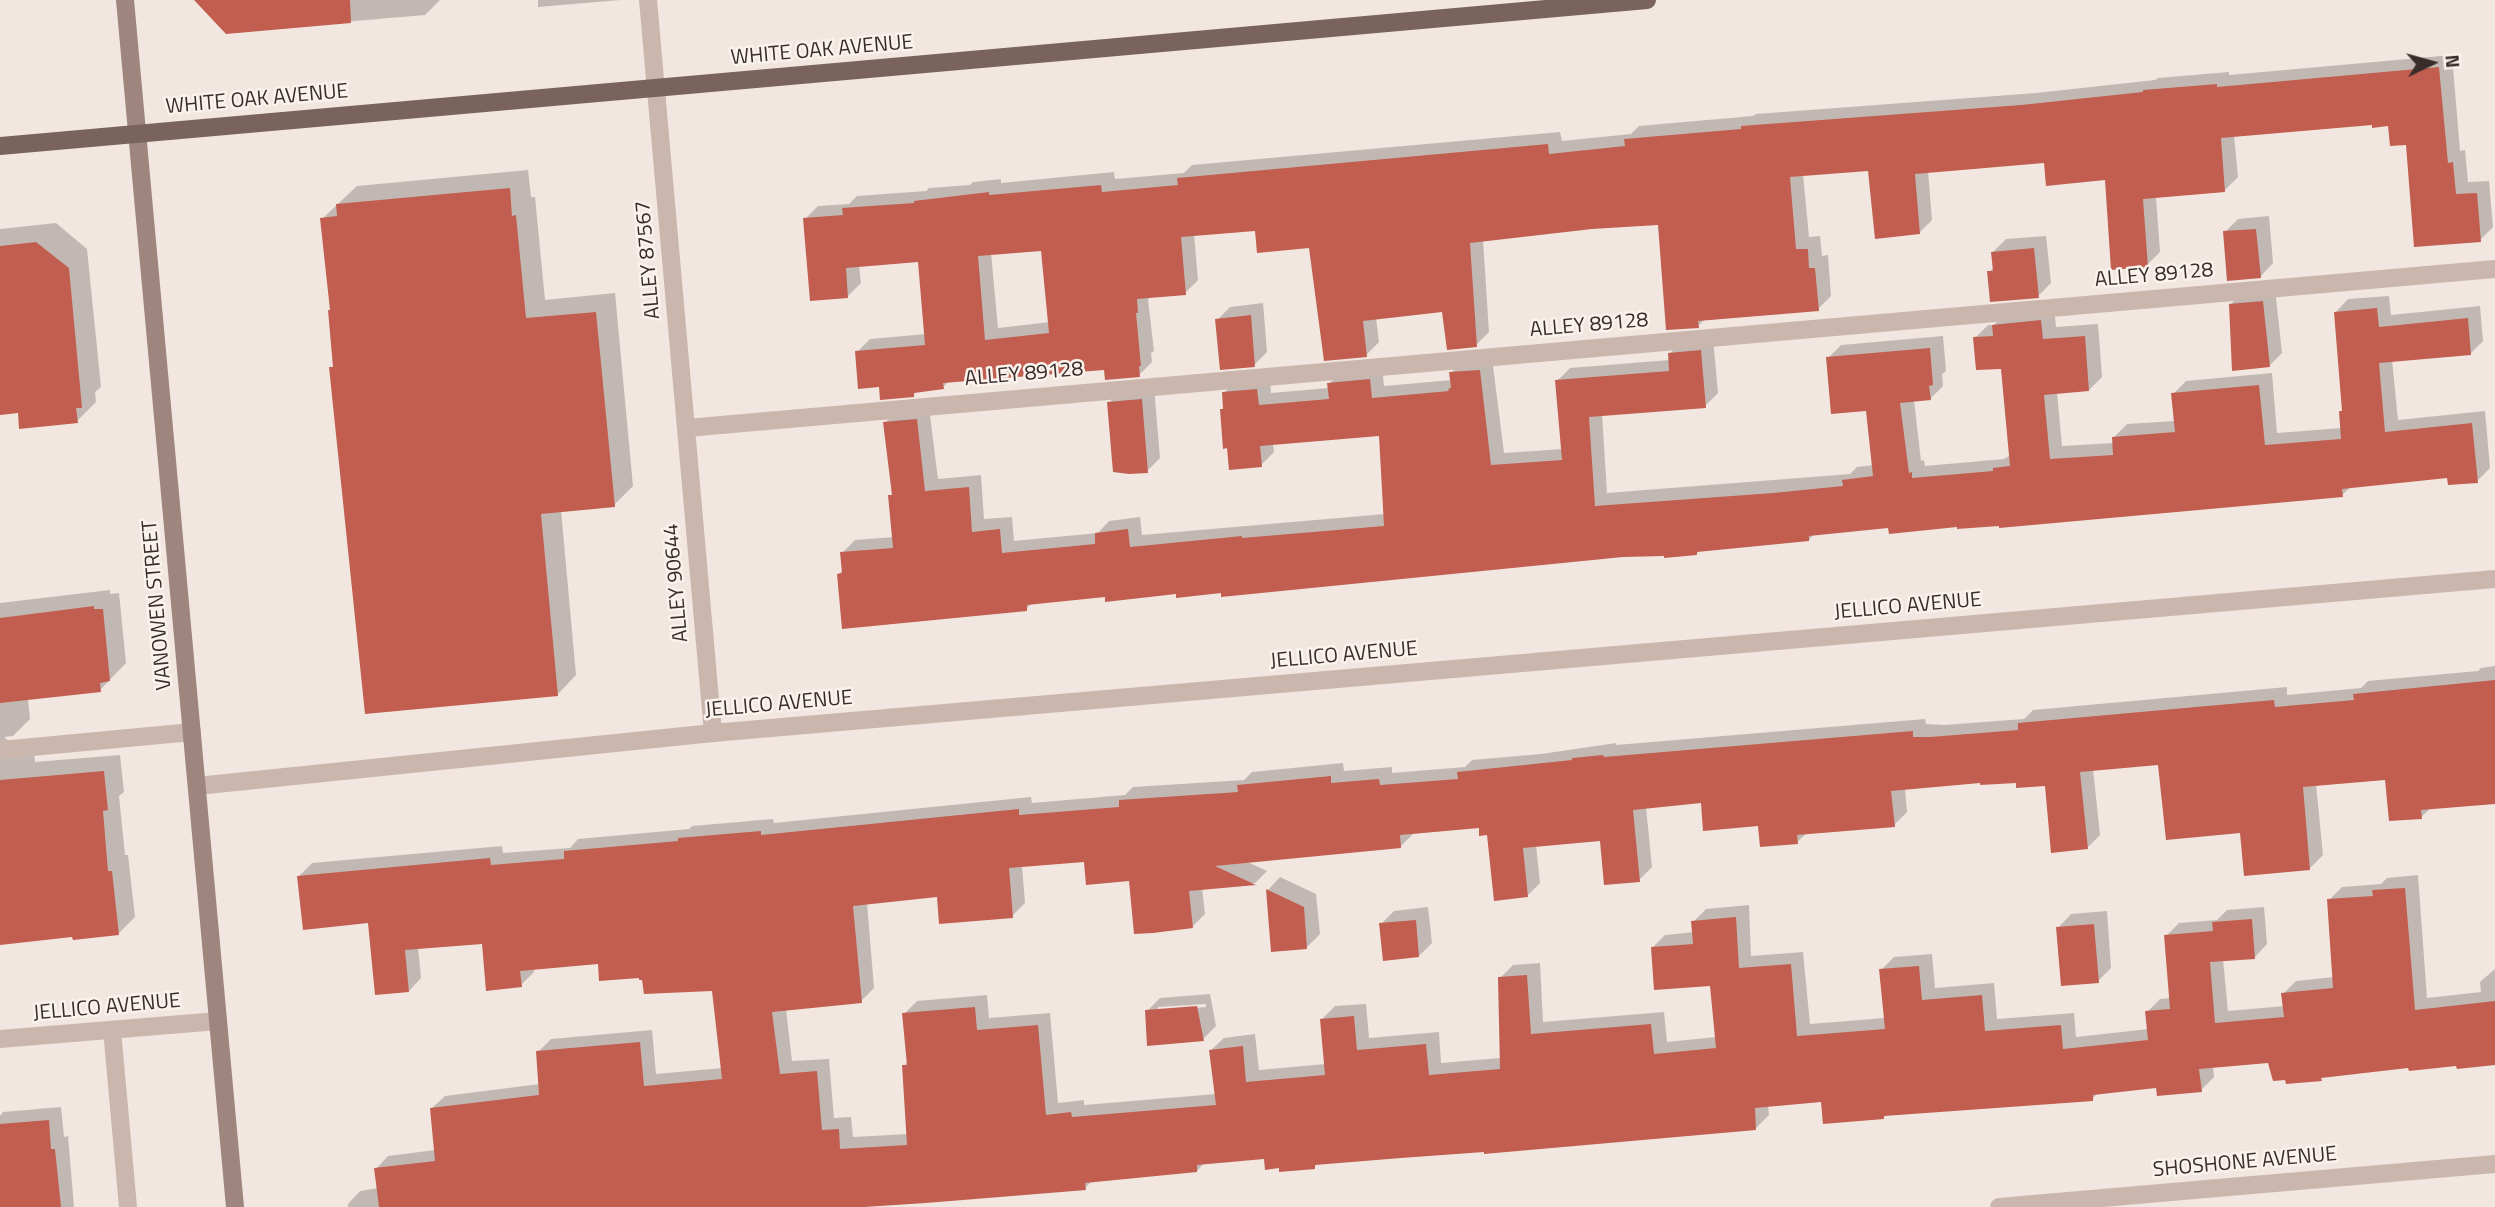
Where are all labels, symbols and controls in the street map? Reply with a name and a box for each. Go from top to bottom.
north arrow [2397,28,2467,98]
street label: WHITE OAK AVENUE [730,30,914,72]
text: N [2438,53,2468,69]
street label: WHITE OAK AVENUE [165,79,349,121]
street label: ALLEY 87567 [631,200,667,320]
street label: ALLEY 89128 [2094,258,2214,294]
street label: ALLEY 89128 [1529,308,1649,344]
street label: ALLEY 89128 [964,357,1084,393]
street label: VANOWEN STREET [138,519,178,691]
street label: ALLEY 90644 [659,523,695,643]
street label: JELLICO AVENUE [1833,588,1983,626]
street label: JELLICO AVENUE [1269,637,1419,675]
street label: JELLICO AVENUE [704,686,854,724]
street label: JELLICO AVENUE [32,989,182,1027]
street label: SHOSHONE AVENUE [2152,1142,2338,1184]

